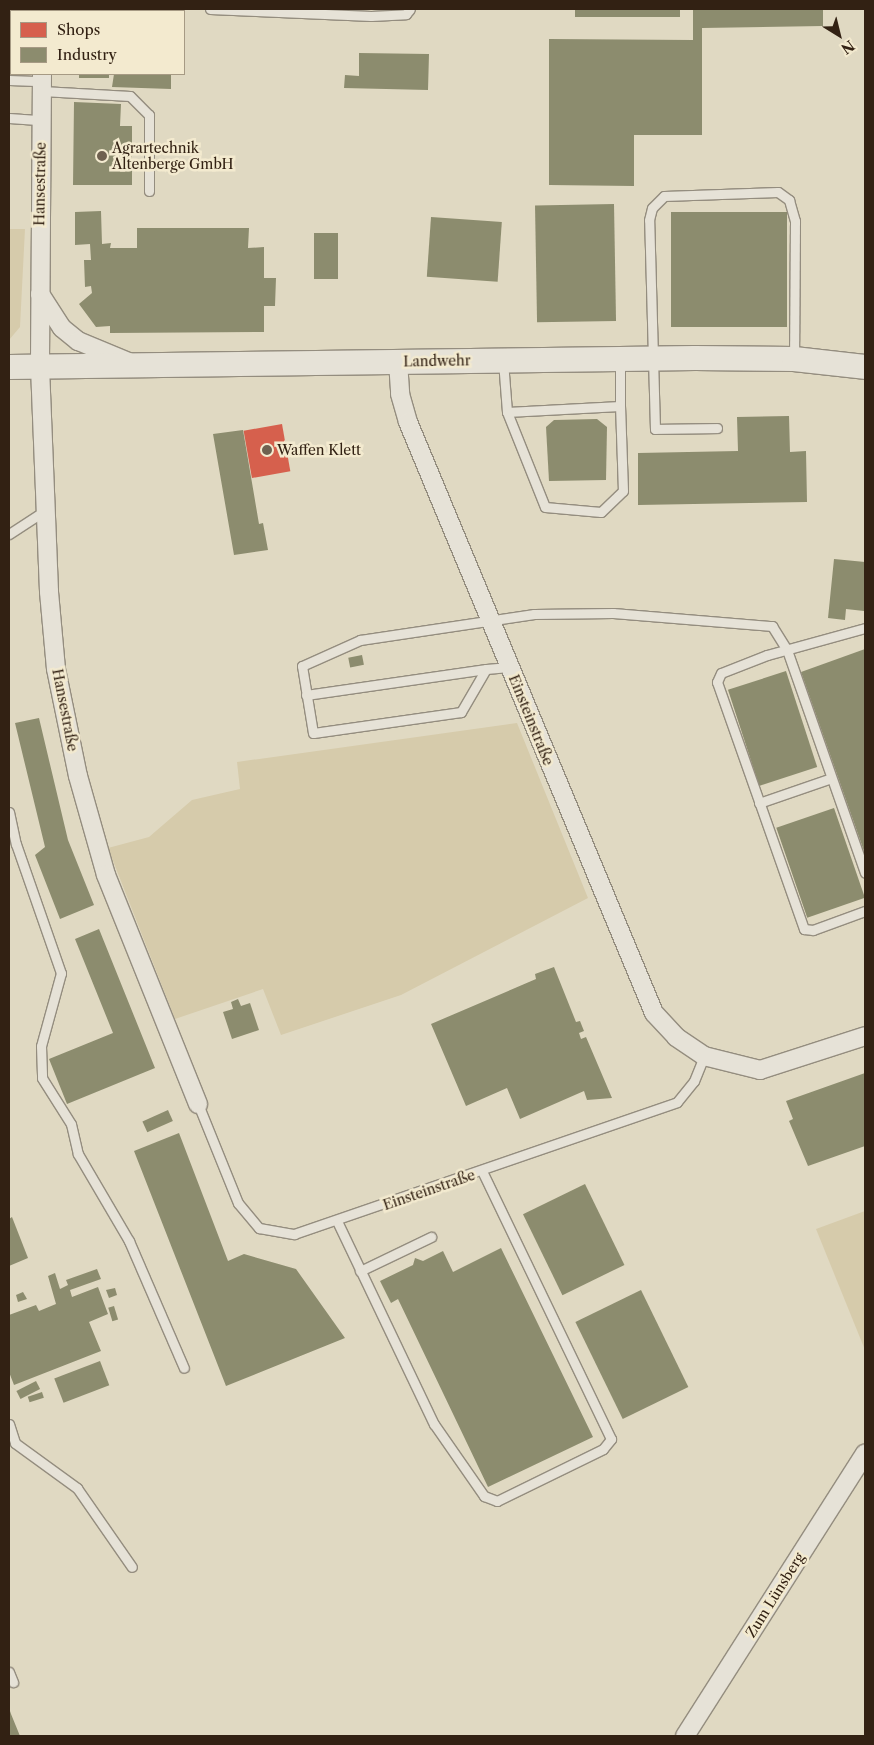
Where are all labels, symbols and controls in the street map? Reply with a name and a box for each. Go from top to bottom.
legend [10,10,185,75]
north arrow [814,10,864,60]
text: Shops [57,20,100,39]
text: N [838,36,858,58]
text: Industry [57,45,117,64]
place label: Agrartechnik Altenberge GmbH [112,140,234,172]
street label: Hansestraße [31,142,49,226]
marker: Agrartechnik Altenberge GmbH [96,150,108,162]
street label: Landwehr [403,352,471,370]
place label: Waffen Klett [277,442,361,458]
marker: Waffen Klett [261,444,273,456]
street label: Hansestraße [49,667,81,753]
street label: Einsteinstraße [505,672,557,768]
street label: Einsteinstraße [381,1166,477,1214]
street label: Zum Lünsberg [742,1550,808,1640]

